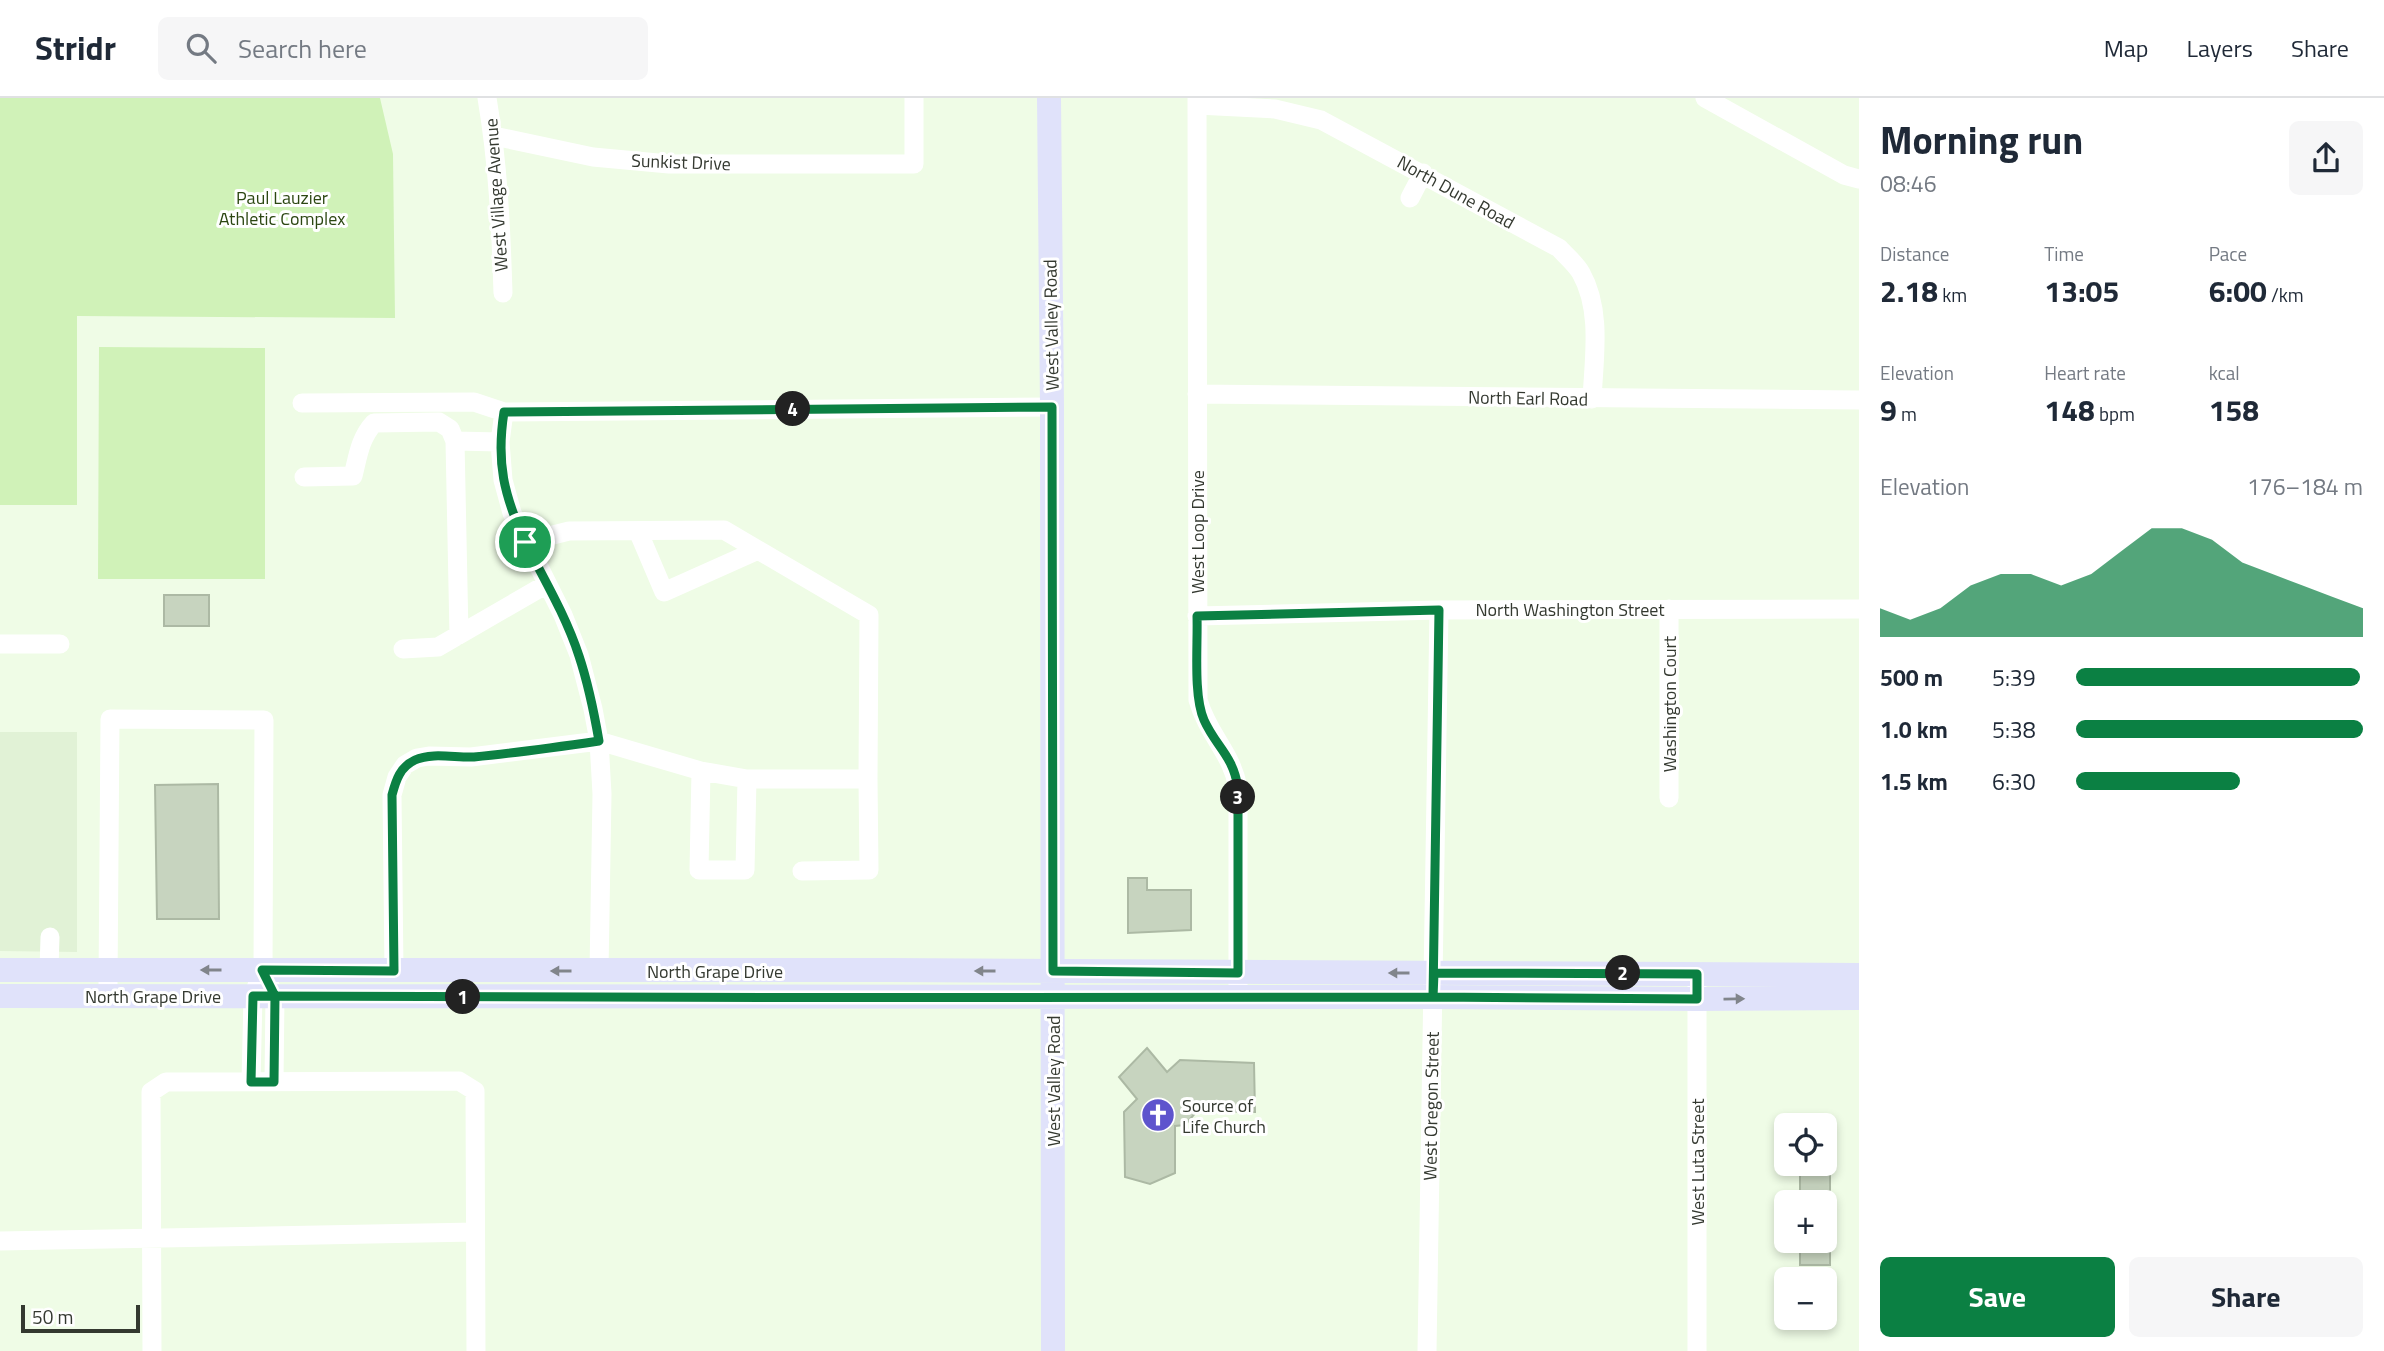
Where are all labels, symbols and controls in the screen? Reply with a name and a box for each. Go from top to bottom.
search box [158,17,648,80]
text: Stridr [35,23,116,73]
icon: search [182,29,220,67]
text: Search here [238,29,367,68]
text: Map [2104,30,2149,66]
text: Layers [2187,30,2253,66]
text: Share [2291,30,2349,66]
text: Morning run [1880,111,2083,169]
street label: West Village Avenue [477,117,515,273]
button: share [2289,121,2363,195]
street label: Sunkist Drive [631,147,731,177]
street label: North Dune Road [1392,149,1520,235]
text: 08:46 [1880,166,1937,201]
park label: Paul Lauzier Athletic Complex [219,184,345,232]
text: Distance [1880,239,1949,268]
text: Time [2044,239,2084,268]
text: Pace [2209,239,2247,268]
street label: West Valley Road [1036,259,1066,391]
text: 2.18 [1880,268,1938,314]
text: 13:05 [2044,268,2119,314]
text: 6:00 [2209,268,2267,314]
text: km [1938,280,1967,309]
text: /km [2267,280,2304,309]
text: Elevation [1880,358,1954,387]
text: Heart rate [2044,358,2126,387]
text: kcal [2209,358,2240,387]
street label: North Earl Road [1468,383,1588,413]
text: 9 [1880,387,1897,433]
text: 148 [2044,387,2095,433]
text: 158 [2209,387,2259,433]
pin: 4 [776,392,810,426]
text: 4 [787,394,798,423]
text: m [1897,399,1917,428]
text: bpm [2095,399,2135,428]
text: Elevation [1880,469,1969,504]
text: 176–184 m [2247,469,2363,504]
street label: West Loop Drive [1184,470,1211,594]
pin [495,512,555,572]
icon: arrive [506,523,544,561]
street label: North Washington Street [1475,596,1665,623]
street label: Washington Court [1656,635,1683,772]
text: 500 m [1880,660,1943,695]
text: 5:39 [1992,660,2036,695]
text: 1.0 km [1880,712,1948,747]
text: 5:38 [1992,712,2036,747]
text: 1.5 km [1880,764,1948,799]
text: 6:30 [1992,764,2036,799]
pin: 3 [1220,780,1256,814]
text: 3 [1232,782,1243,811]
pin: 2 [1606,956,1640,990]
street label: North Grape Drive [647,958,783,985]
text: 2 [1617,958,1628,987]
one-way arrow [200,964,222,976]
one-way arrow [550,965,572,977]
one-way arrow [973,965,995,977]
one-way arrow [1388,967,1410,979]
pin: 1 [446,979,480,1014]
text: 1 [457,982,468,1011]
street label: North Grape Drive [85,983,221,1010]
one-way arrow [1723,993,1745,1005]
street label: West Valley Road [1040,1015,1067,1147]
street label: West Oregon Street [1416,1031,1446,1181]
place label: Source of Life Church [1182,1092,1266,1140]
church icon: Source of Life Church [1139,1096,1177,1134]
street label: West Luta Street [1684,1098,1711,1226]
map controls [1774,1113,1837,1330]
button: locate [1774,1113,1837,1176]
button: + [1774,1190,1837,1253]
button: Save [1880,1257,2115,1337]
button: Share [2129,1257,2363,1337]
button: − [1774,1267,1837,1330]
scale bar [21,1302,140,1334]
text: 50 m [32,1302,73,1331]

